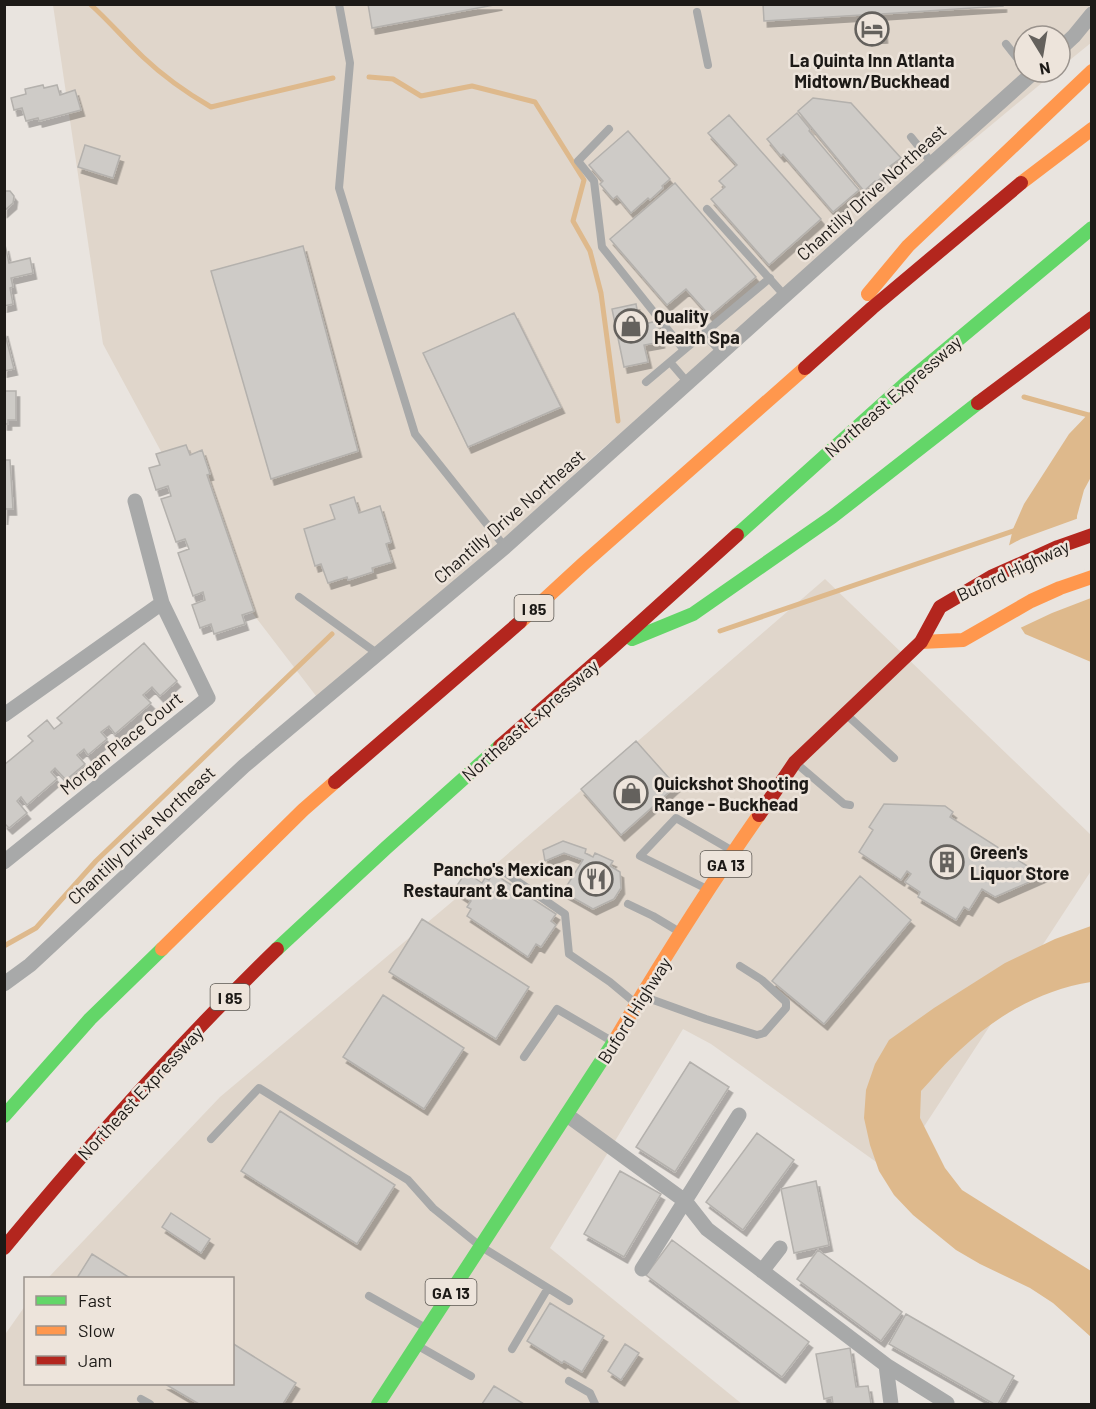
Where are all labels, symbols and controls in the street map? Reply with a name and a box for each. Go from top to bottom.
hotel icon: La Quinta Inn Atlanta Midtown/Buckhead [854,11,890,47]
north arrow [1012,24,1072,84]
place label: La Quinta Inn Atlanta Midtown/Buckhead [790,49,954,92]
text: N [1038,59,1052,80]
street label: Chantilly Drive Northeast [792,119,950,265]
place label: Quality Health Spa [654,305,740,348]
shop icon: Quality Health Spa [613,308,649,344]
street label: Northeast Expressway [820,330,966,462]
street label: Chantilly Drive Northeast [429,444,589,588]
street label: Buford Highway [953,534,1073,606]
road number: I 85 [514,595,554,621]
street label: Northeast Expressway [457,654,603,786]
street label: Morgan Place Court [55,687,187,799]
street label: Chantilly Drive Northeast [63,761,219,909]
place label: Quickshot Shooting Range - Buckhead [654,772,809,815]
shop icon: Quickshot Shooting Range - Buckhead [613,775,649,811]
place label: Green's Liquor Store [970,841,1070,884]
building icon: Green's Liquor Store [929,844,965,880]
road number: GA 13 [700,851,752,877]
place label: Pancho's Mexican Restaurant & Cantina [403,858,573,901]
restaurant icon: Pancho's Mexican Restaurant & Cantina [578,861,614,897]
street label: Buford Highway [592,953,676,1067]
road number: I 85 [210,984,250,1010]
street label: Northeast Expressway [72,1022,208,1164]
legend [24,1277,234,1385]
road number: GA 13 [426,1279,476,1305]
text: Fast [78,1289,112,1311]
text: Slow [78,1319,115,1341]
text: Jam [78,1349,112,1371]

